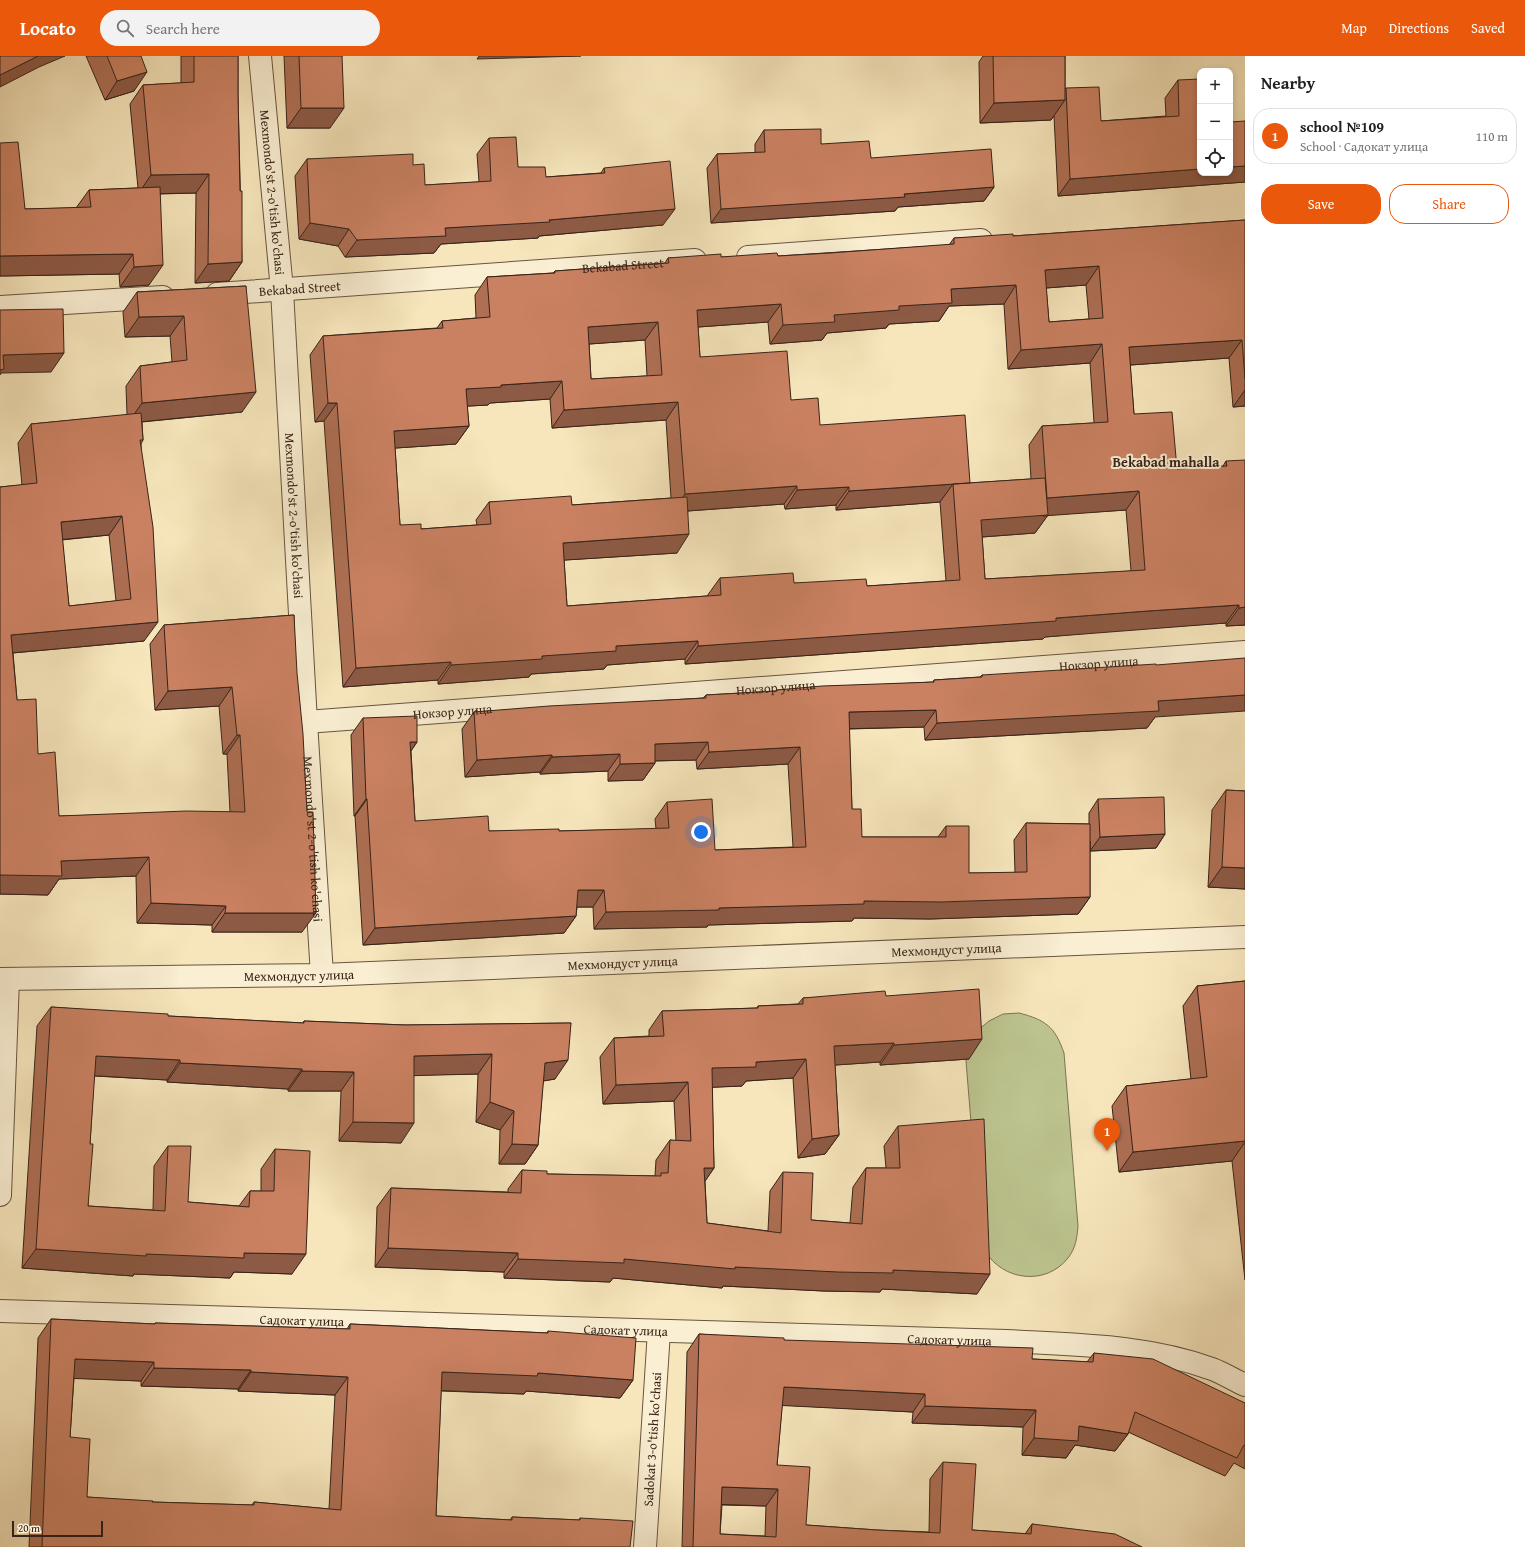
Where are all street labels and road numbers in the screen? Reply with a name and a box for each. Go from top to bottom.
street label: Mexmondo'st 2-o'tish ko'chasi [256,109,290,276]
street label: Bekabad Street [581,253,665,278]
street label: Bekabad Street [258,276,342,300]
street label: Mexmondo'st 2-o'tish ko'chasi [280,432,309,599]
street label: Нокзор улица [1059,650,1140,675]
street label: Нокзор улица [735,675,817,699]
street label: Нокзор улица [412,699,494,723]
street label: Mexmondo'st 2-o'tish ko'chasi [299,756,328,923]
street label: Мехмондуст улица [891,938,1003,961]
street label: Мехмондуст улица [567,951,679,974]
street label: Мехмондуст улица [244,964,355,985]
street label: Садокат улица [259,1309,345,1331]
street label: Садокат улица [583,1319,669,1340]
street label: Садокат улица [907,1329,993,1350]
street label: Sadokat 3-o'tish ko'chasi [638,1371,666,1507]

